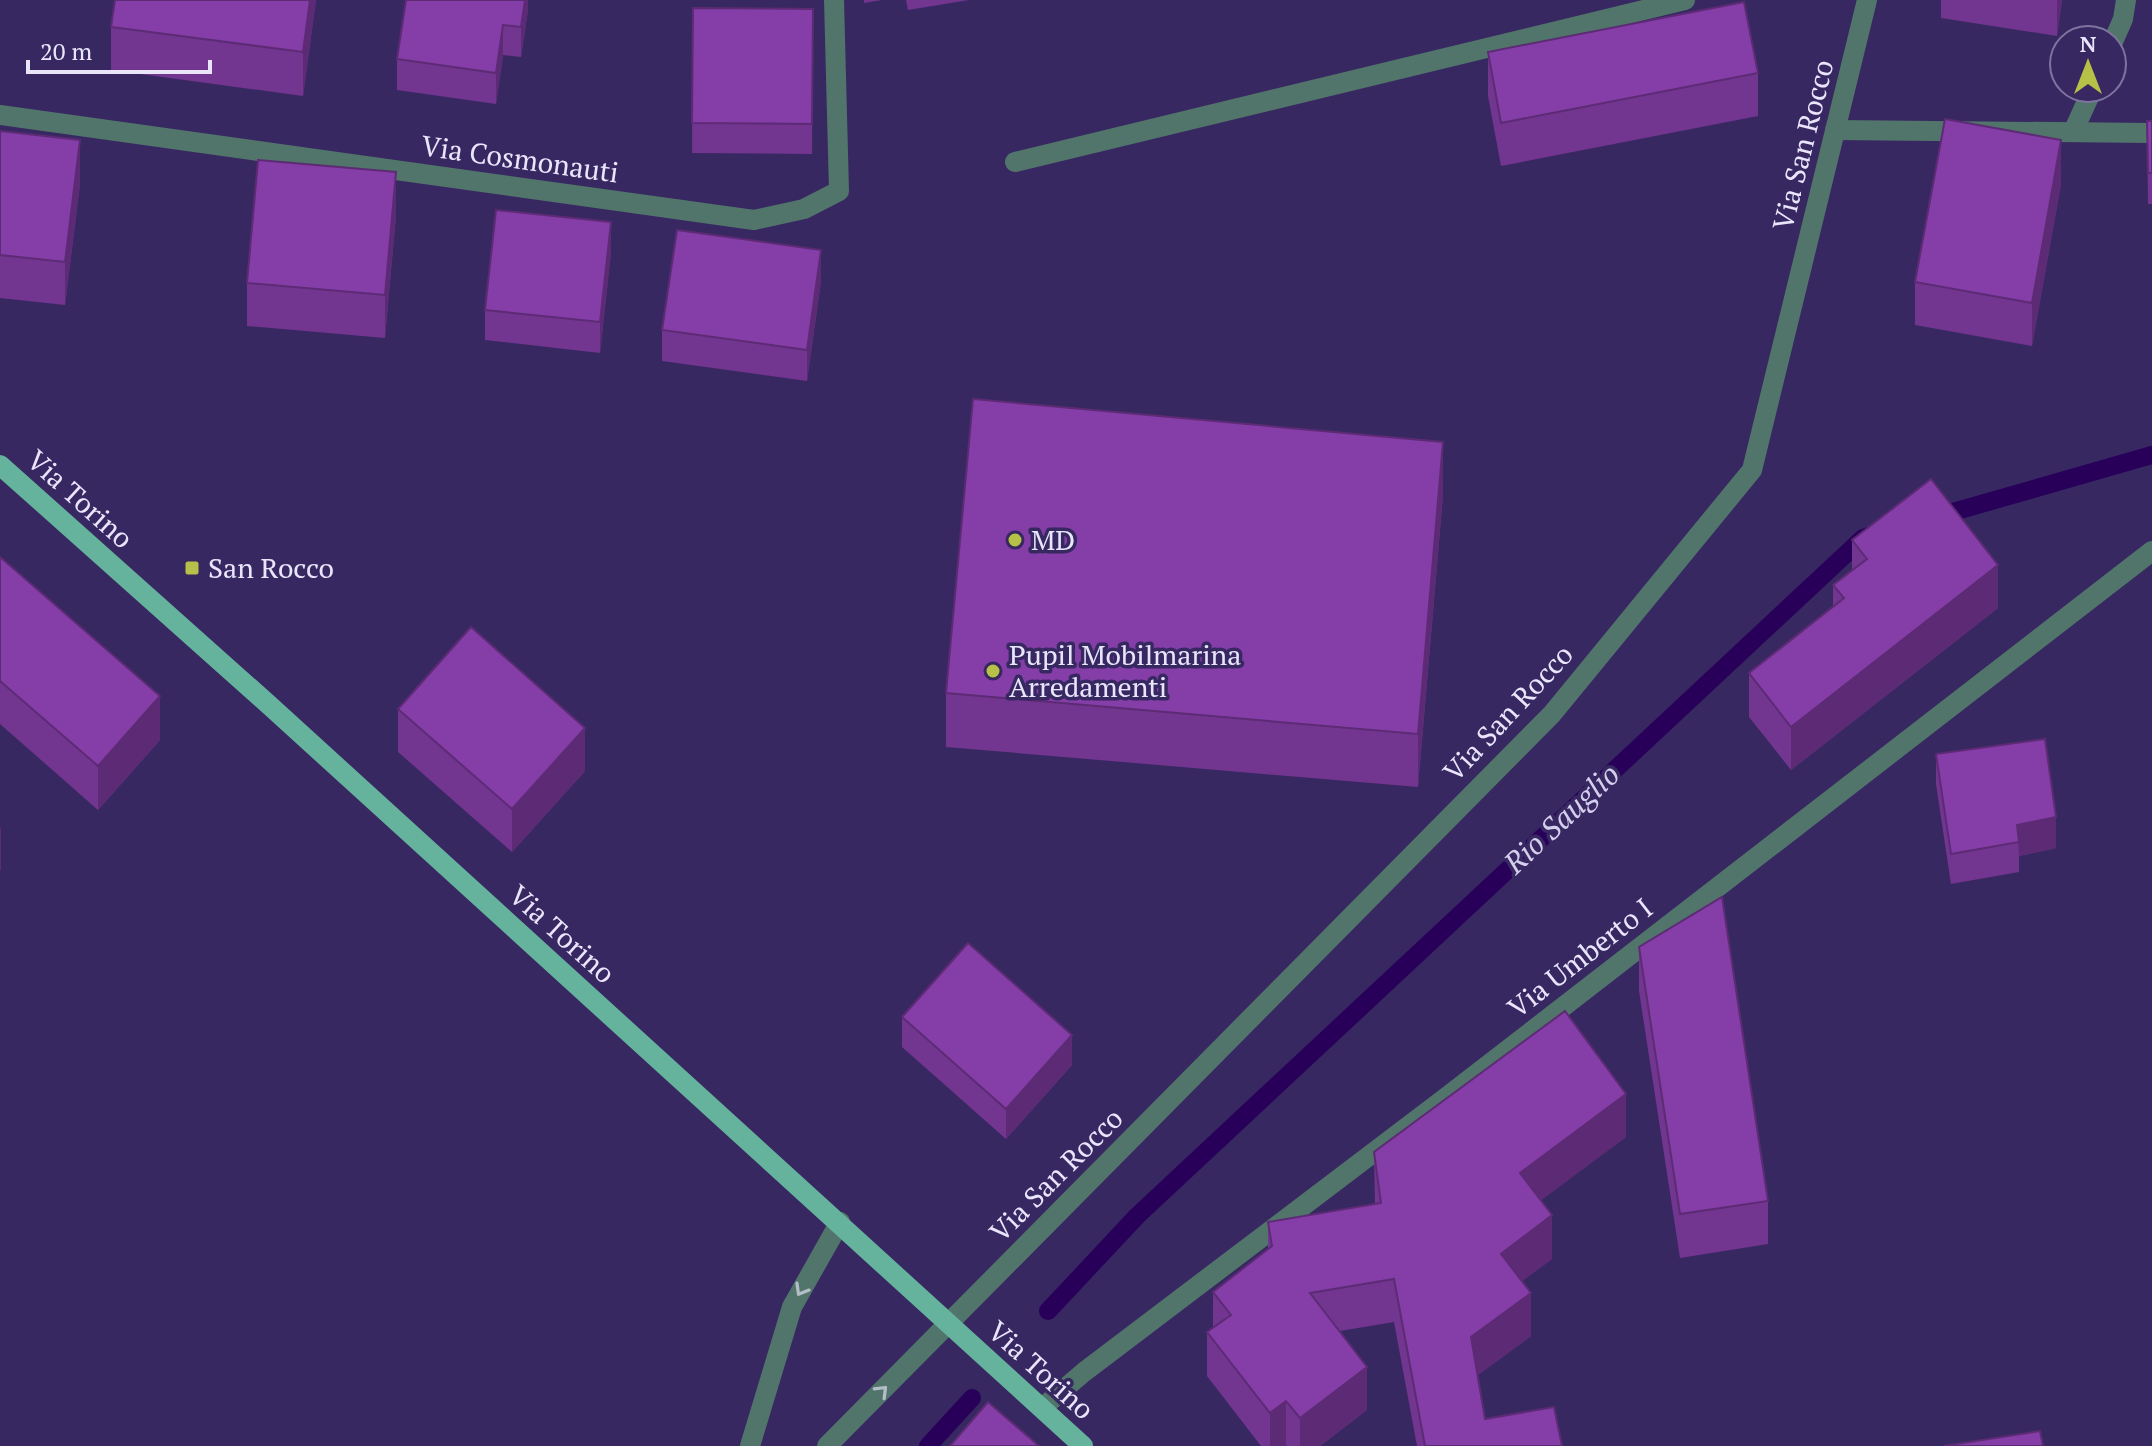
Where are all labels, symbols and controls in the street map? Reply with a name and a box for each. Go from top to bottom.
scale bar [28,24,210,74]
north arrow [2048,24,2128,104]
text: N [2080,29,2097,58]
text: 20 m [40,35,92,67]
street label: Via San Rocco [1763,56,1842,234]
street label: Via Cosmonauti [419,126,621,191]
street label: Via Torino [19,441,141,556]
place label: MD [1031,521,1075,558]
marker: MD [1006,531,1024,549]
place label: San Rocco [208,549,334,586]
marker: San Rocco [183,559,201,577]
place label: Pupil Mobilmarina Arredamenti [1009,636,1241,705]
street label: Via San Rocco [1435,636,1581,789]
marker: Pupil Mobilmarina Arredamenti [984,662,1002,680]
water label: Rio Sauglio [1494,754,1628,883]
street label: Via Torino [501,876,623,991]
street label: Via Umberto I [1500,889,1660,1026]
street label: Via San Rocco [981,1100,1130,1249]
one-way arrow [795,1281,811,1296]
street label: Via Torino [980,1312,1102,1427]
one-way arrow [873,1386,888,1400]

